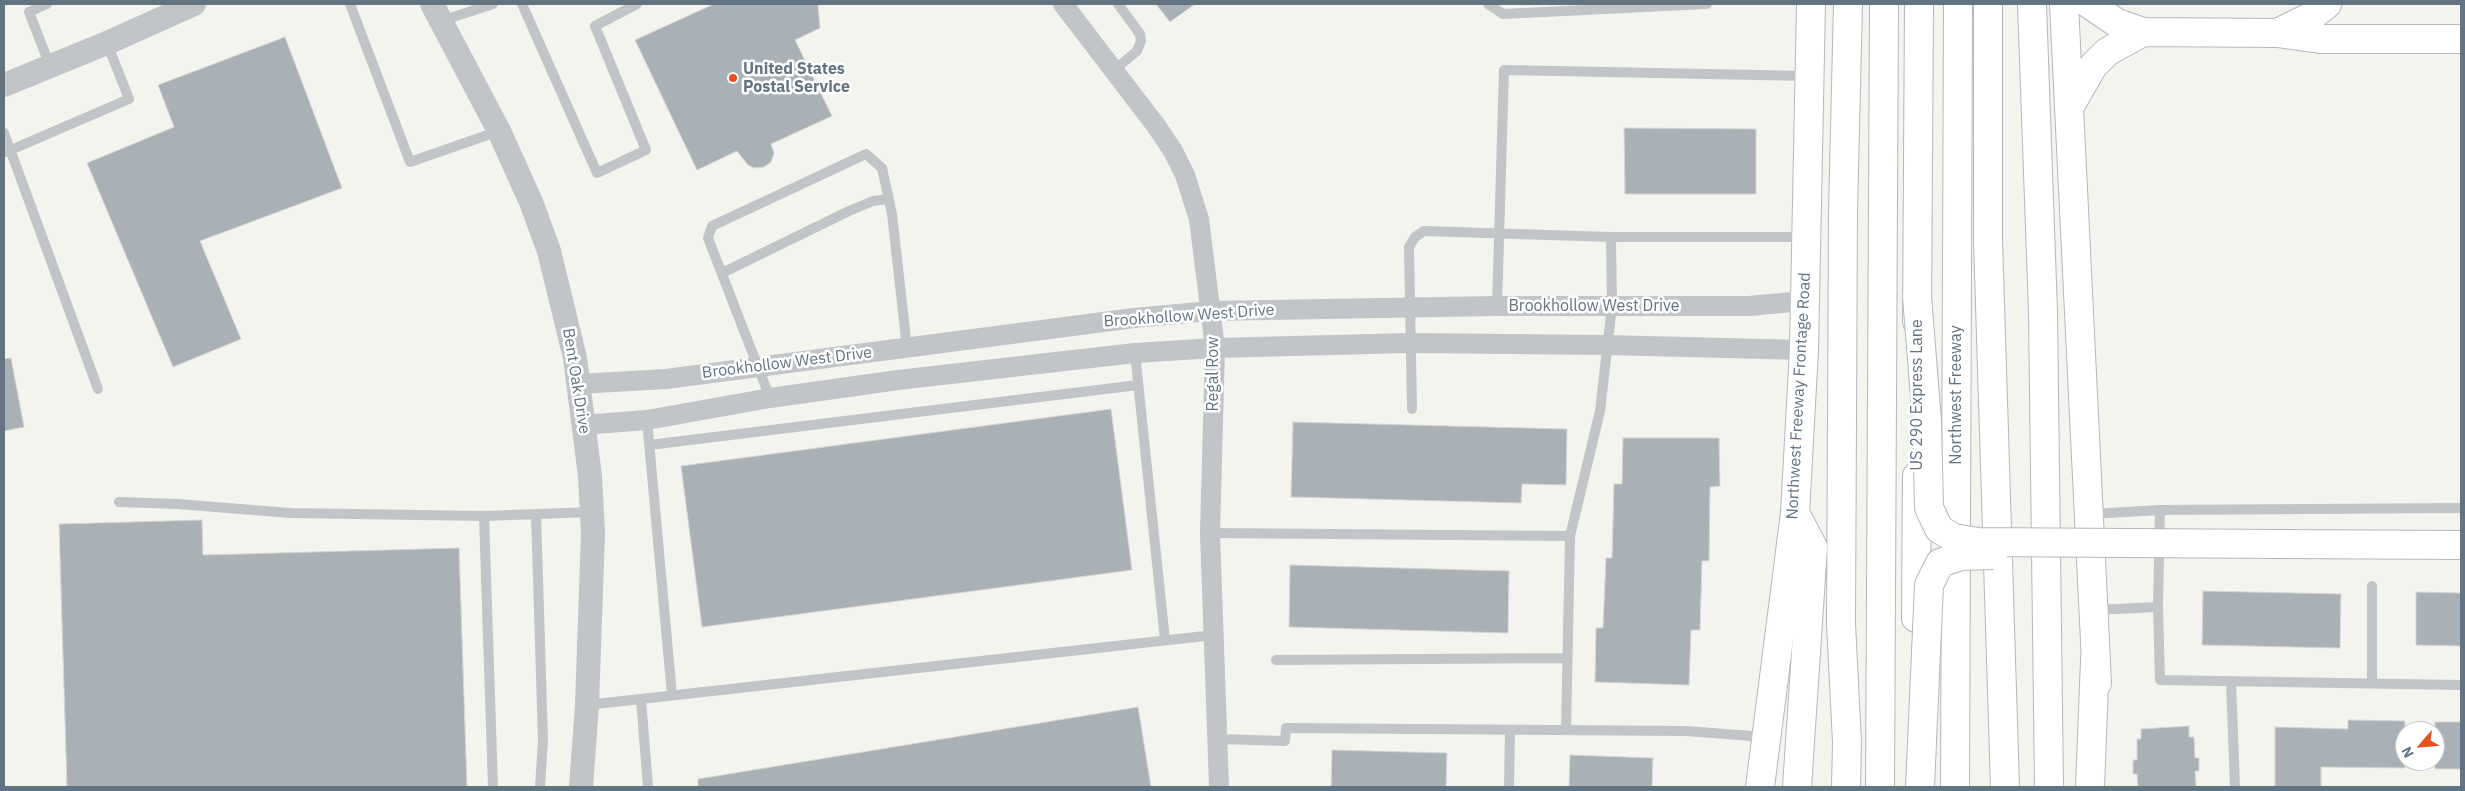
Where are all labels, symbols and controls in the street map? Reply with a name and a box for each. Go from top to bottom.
place label: United States Postal Service [743,59,850,97]
marker: United States Postal Service [727,72,739,84]
street label: Northwest Freeway Frontage Road [1783,272,1815,520]
street label: Brookhollow West Drive [1508,296,1680,316]
street label: Brookhollow West Drive [1103,300,1275,332]
street label: US 290 Express Lane [1907,319,1927,471]
street label: Northwest Freeway [1946,325,1966,465]
street label: Bent Oak Drive [558,327,594,435]
street label: Regal Row [1203,336,1223,412]
street label: Brookhollow West Drive [701,343,873,383]
north arrow [2395,721,2445,771]
text: N [2397,744,2418,761]

